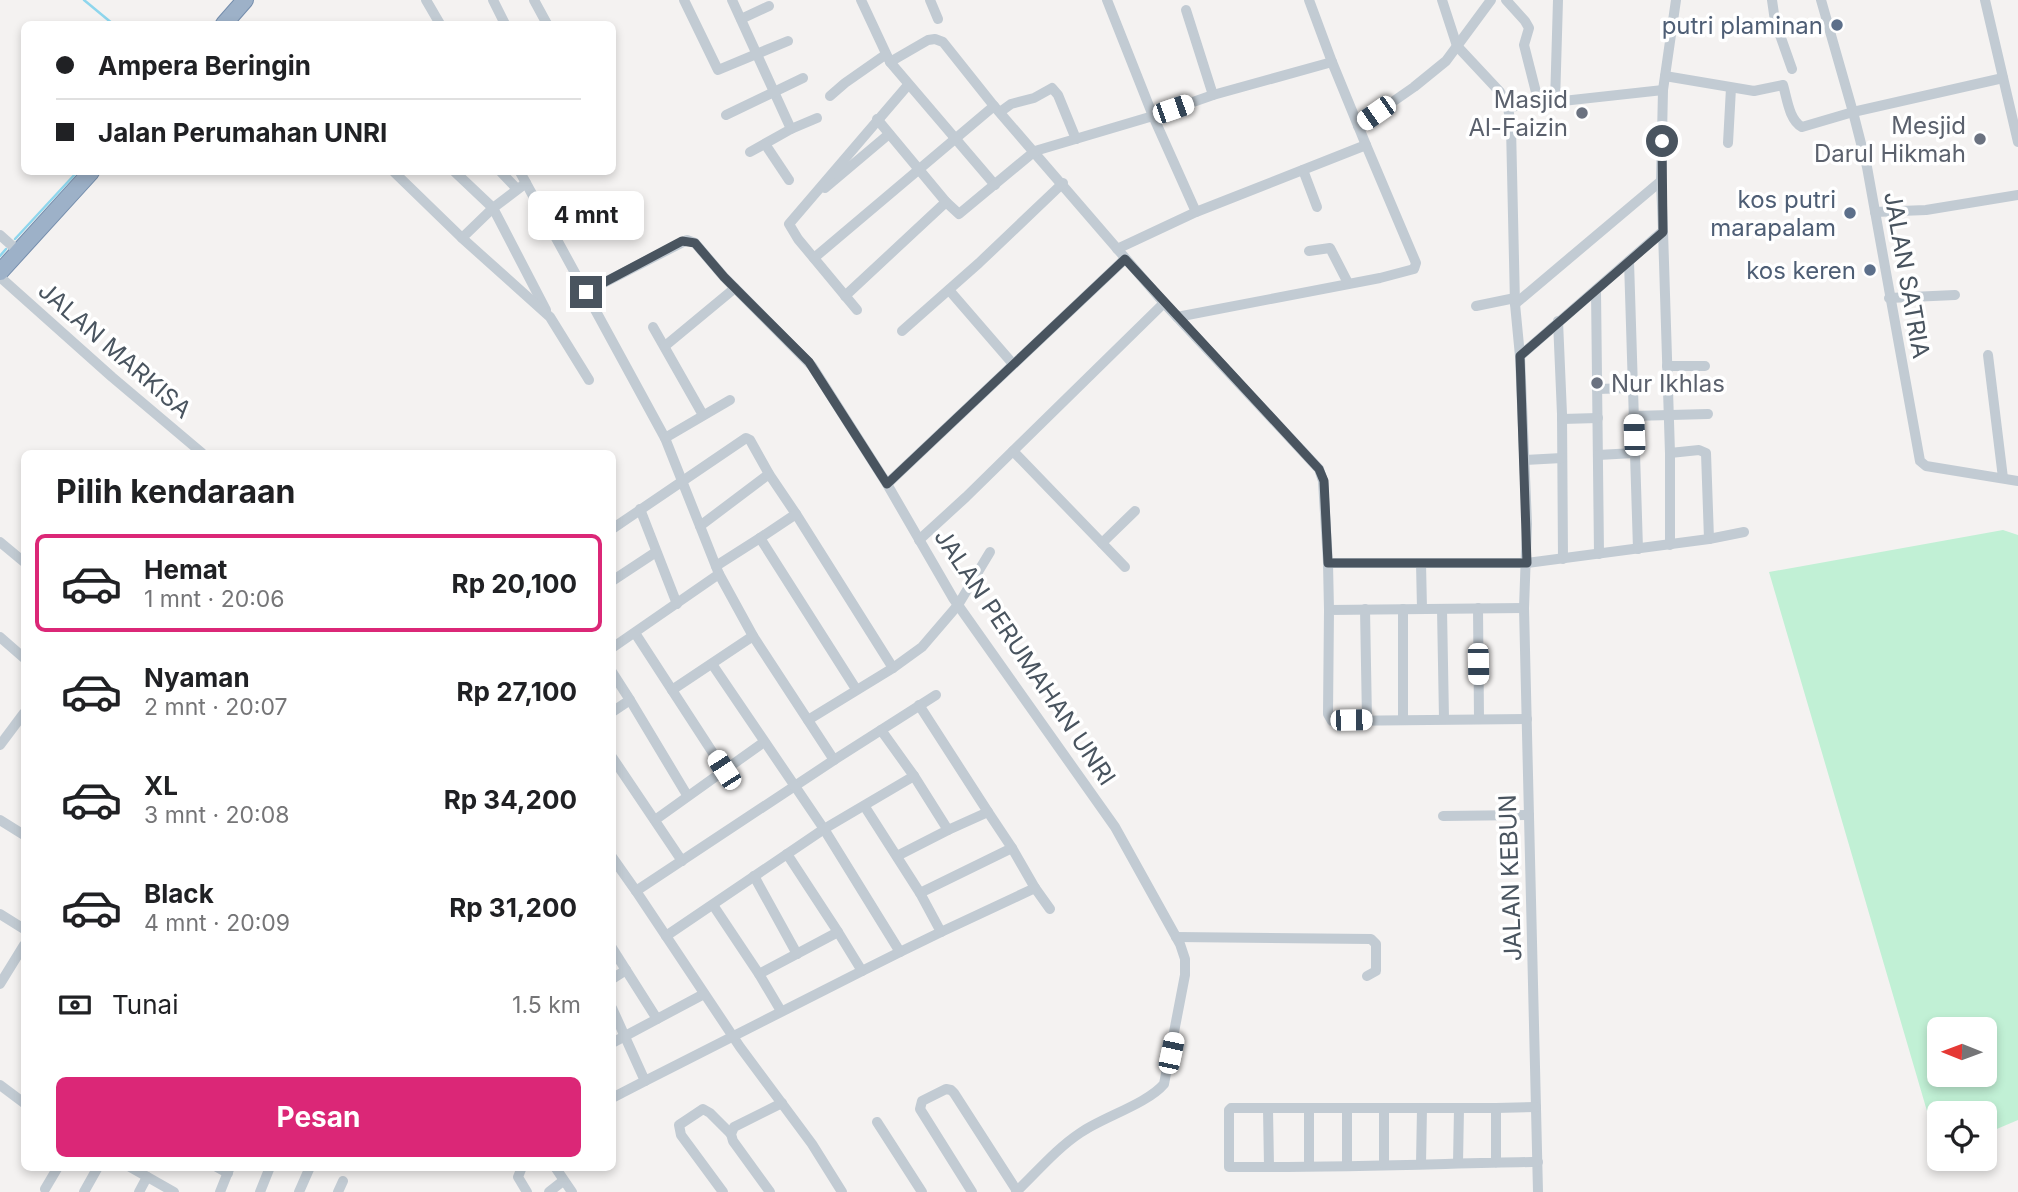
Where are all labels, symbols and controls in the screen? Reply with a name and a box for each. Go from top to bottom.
place label: putri plaminan [1662,11,1823,40]
marker: putri plaminan [1829,17,1845,33]
text: Ampera Beringin [98,50,311,81]
place label: Masjid Al-Faizin [1468,85,1568,142]
car [1150,92,1197,126]
car [1353,92,1400,134]
marker: Masjid Al-Faizin [1574,105,1590,121]
place label: Mesjid Darul Hikmah [1814,111,1966,168]
text: Jalan Perumahan UNRI [98,117,387,148]
route start [1646,125,1678,157]
marker: Mesjid Darul Hikmah [1972,131,1988,147]
place label: kos putri marapalam [1710,185,1836,242]
street label: JALAN SATRIA [1878,189,1936,361]
callout: 4 mnt [528,190,644,240]
text: 4 mnt [554,201,618,229]
marker: kos putri marapalam [1842,205,1858,221]
place label: kos keren [1746,256,1856,285]
marker: kos keren [1862,262,1878,278]
street label: JALAN MARKISA [33,276,197,424]
route end [570,276,602,308]
place label: Nur Ikhlas [1611,369,1725,398]
marker: Nur Ikhlas [1589,375,1605,391]
car [1623,414,1646,456]
text: Pilih kendaraan [56,472,296,511]
street label: JALAN PERUMAHAN UNRI [928,523,1122,791]
icon: car [60,552,123,615]
text: Hemat [144,554,227,585]
text: Rp 20,100 [452,568,577,599]
text: 1 mnt · 20:06 [144,585,285,613]
car [1468,643,1489,685]
icon: car [60,660,123,723]
text: Nyaman [144,662,250,693]
text: Rp 27,100 [457,676,577,707]
text: 2 mnt · 20:07 [144,693,288,721]
car [1330,709,1373,731]
car [704,747,745,793]
icon: car [60,768,123,831]
text: XL [144,770,178,801]
text: Rp 34,200 [444,784,577,815]
street label: JALAN KEBUN [1493,794,1527,962]
text: 3 mnt · 20:08 [144,801,289,829]
icon: car [60,876,123,939]
text: Black [144,878,214,909]
text: Rp 31,200 [449,892,577,923]
text: 4 mnt · 20:09 [144,909,290,937]
icon: cash [56,986,94,1024]
text: Tunai [112,989,179,1020]
text: 1.5 km [512,991,581,1019]
north arrow [1927,1017,1997,1087]
map controls [1927,1017,1997,1171]
car [1157,1030,1186,1076]
button: Pesan [56,1077,581,1157]
button: locate [1927,1101,1997,1171]

